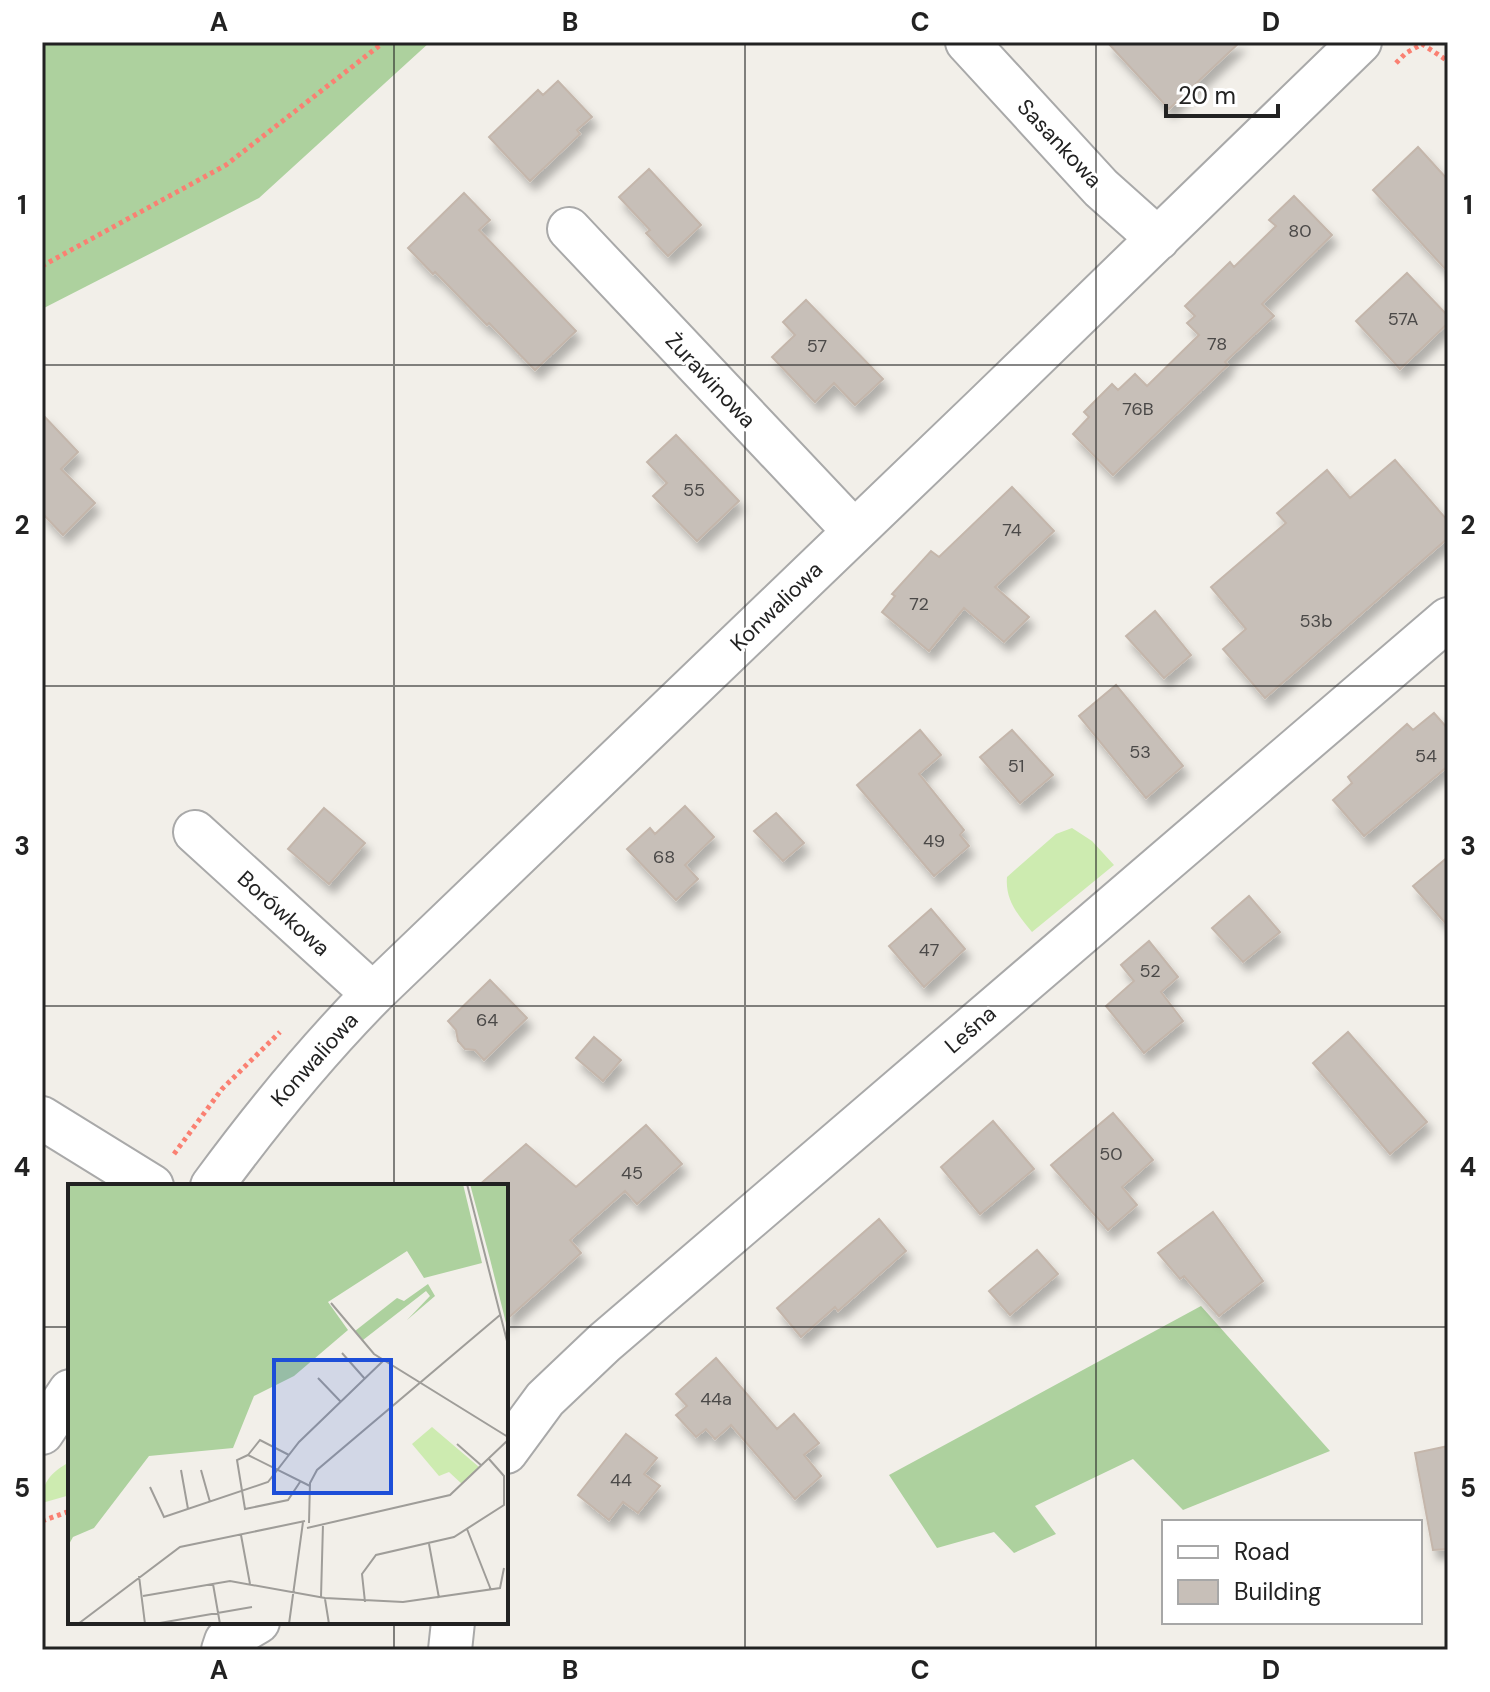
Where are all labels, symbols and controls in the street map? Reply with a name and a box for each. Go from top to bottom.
text: A [210,5,228,39]
text: B [562,5,578,39]
text: C [910,5,930,39]
text: D [1262,5,1280,39]
scale bar [1166,68,1278,118]
text: 20 m [1178,80,1236,111]
street label: Sasankowa [1011,93,1108,194]
text: 1 [17,188,27,222]
text: 1 [1463,188,1473,222]
house number: 80 [1288,219,1312,243]
house number: 57A [1388,307,1418,331]
street label: Żurawinowa [659,327,762,434]
house number: 78 [1207,332,1227,356]
house number: 57 [807,334,827,358]
house number: 76B [1122,397,1154,421]
house number: 55 [683,478,705,502]
text: 2 [14,508,30,542]
text: 2 [1460,508,1476,542]
house number: 74 [1002,518,1022,542]
street label: Konwaliowa [724,555,829,658]
house number: 72 [909,592,929,616]
house number: 53b [1300,609,1332,633]
house number: 53 [1129,740,1151,764]
house number: 54 [1415,744,1437,768]
house number: 51 [1008,754,1024,778]
text: 3 [14,829,30,863]
house number: 49 [923,829,945,853]
text: 3 [1460,829,1476,863]
house number: 68 [653,845,675,869]
street label: Borówkowa [231,864,336,963]
house number: 47 [919,938,939,962]
house number: 52 [1139,959,1161,983]
street label: Leśna [938,999,1002,1060]
street label: Konwaliowa [264,1006,364,1113]
house number: 64 [476,1008,498,1032]
house number: 50 [1099,1142,1123,1166]
text: 4 [14,1150,30,1184]
text: 4 [1460,1150,1476,1184]
house number: 45 [621,1161,643,1185]
inset map [68,1184,508,1624]
house number: 44a [700,1387,732,1411]
house number: 44 [610,1468,632,1492]
text: 5 [14,1471,30,1505]
text: 5 [1460,1471,1476,1505]
legend [1162,1520,1422,1624]
text: Road [1234,1536,1290,1567]
text: Building [1234,1576,1321,1607]
text: A [210,1653,228,1687]
text: B [562,1653,578,1687]
text: C [910,1653,930,1687]
text: D [1262,1653,1280,1687]

